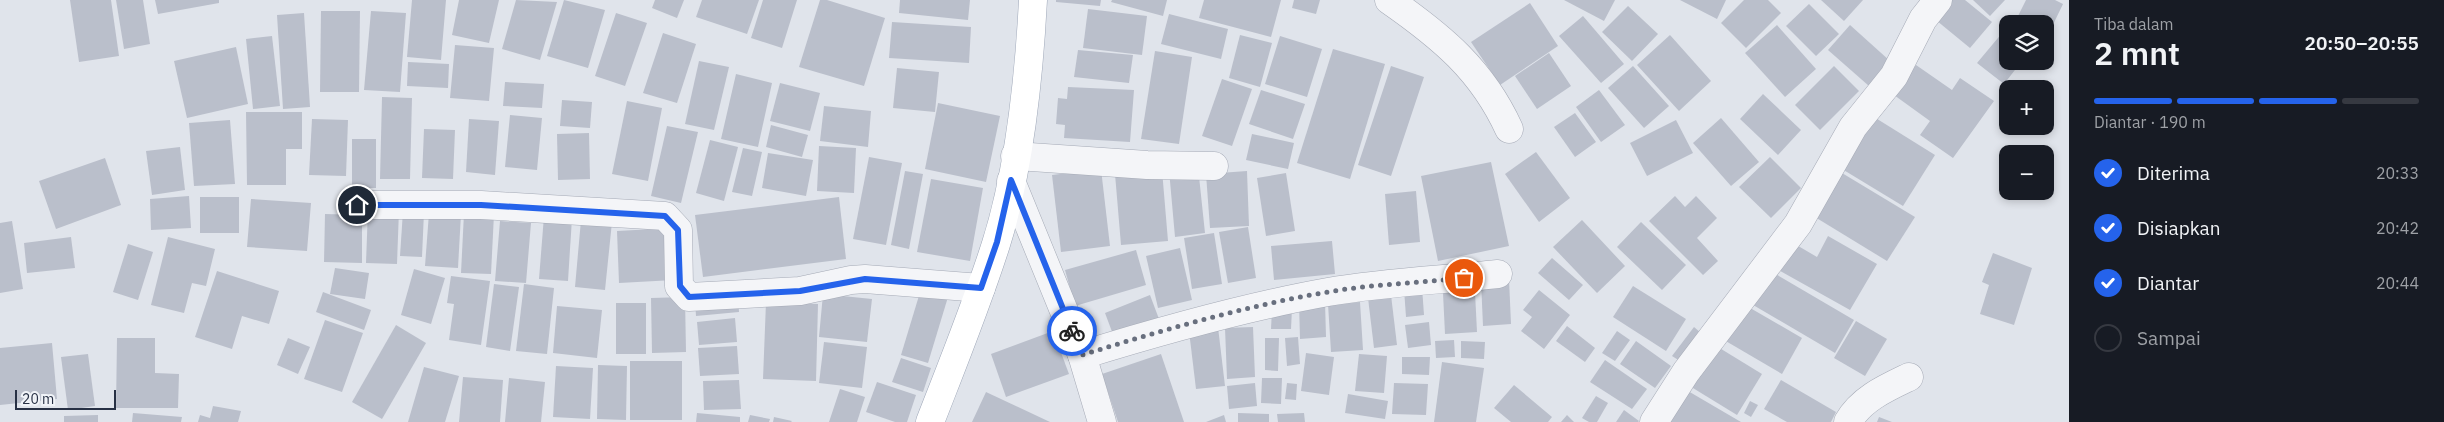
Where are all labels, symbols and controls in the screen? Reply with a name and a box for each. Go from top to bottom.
text: Tiba dalam [2094,14,2173,34]
map controls [1999,15,2054,200]
button: layers [1999,15,2054,70]
text: 20:50–20:55 [2305,31,2419,55]
text: 2 mnt [2094,32,2180,74]
button: + [1999,80,2054,135]
text: Diantar · 190 m [2094,112,2206,132]
button: − [1999,145,2054,200]
icon: check [2094,159,2122,187]
text: Diterima [2137,161,2210,185]
text: 20:33 [2376,163,2419,183]
pin [336,184,378,226]
icon: home [343,191,371,219]
icon: check [2094,214,2122,242]
text: Disiapkan [2137,216,2221,240]
text: 20:42 [2376,218,2419,238]
pin [1443,257,1485,299]
icon: bag [1450,264,1478,292]
icon: check [2094,269,2122,297]
text: Diantar [2137,271,2199,295]
text: 20:44 [2376,273,2419,293]
courier [1047,306,1097,356]
icon: bike [1058,317,1086,345]
text: Sampai [2137,326,2201,350]
scale bar [15,387,116,410]
text: 20 m [22,390,54,408]

